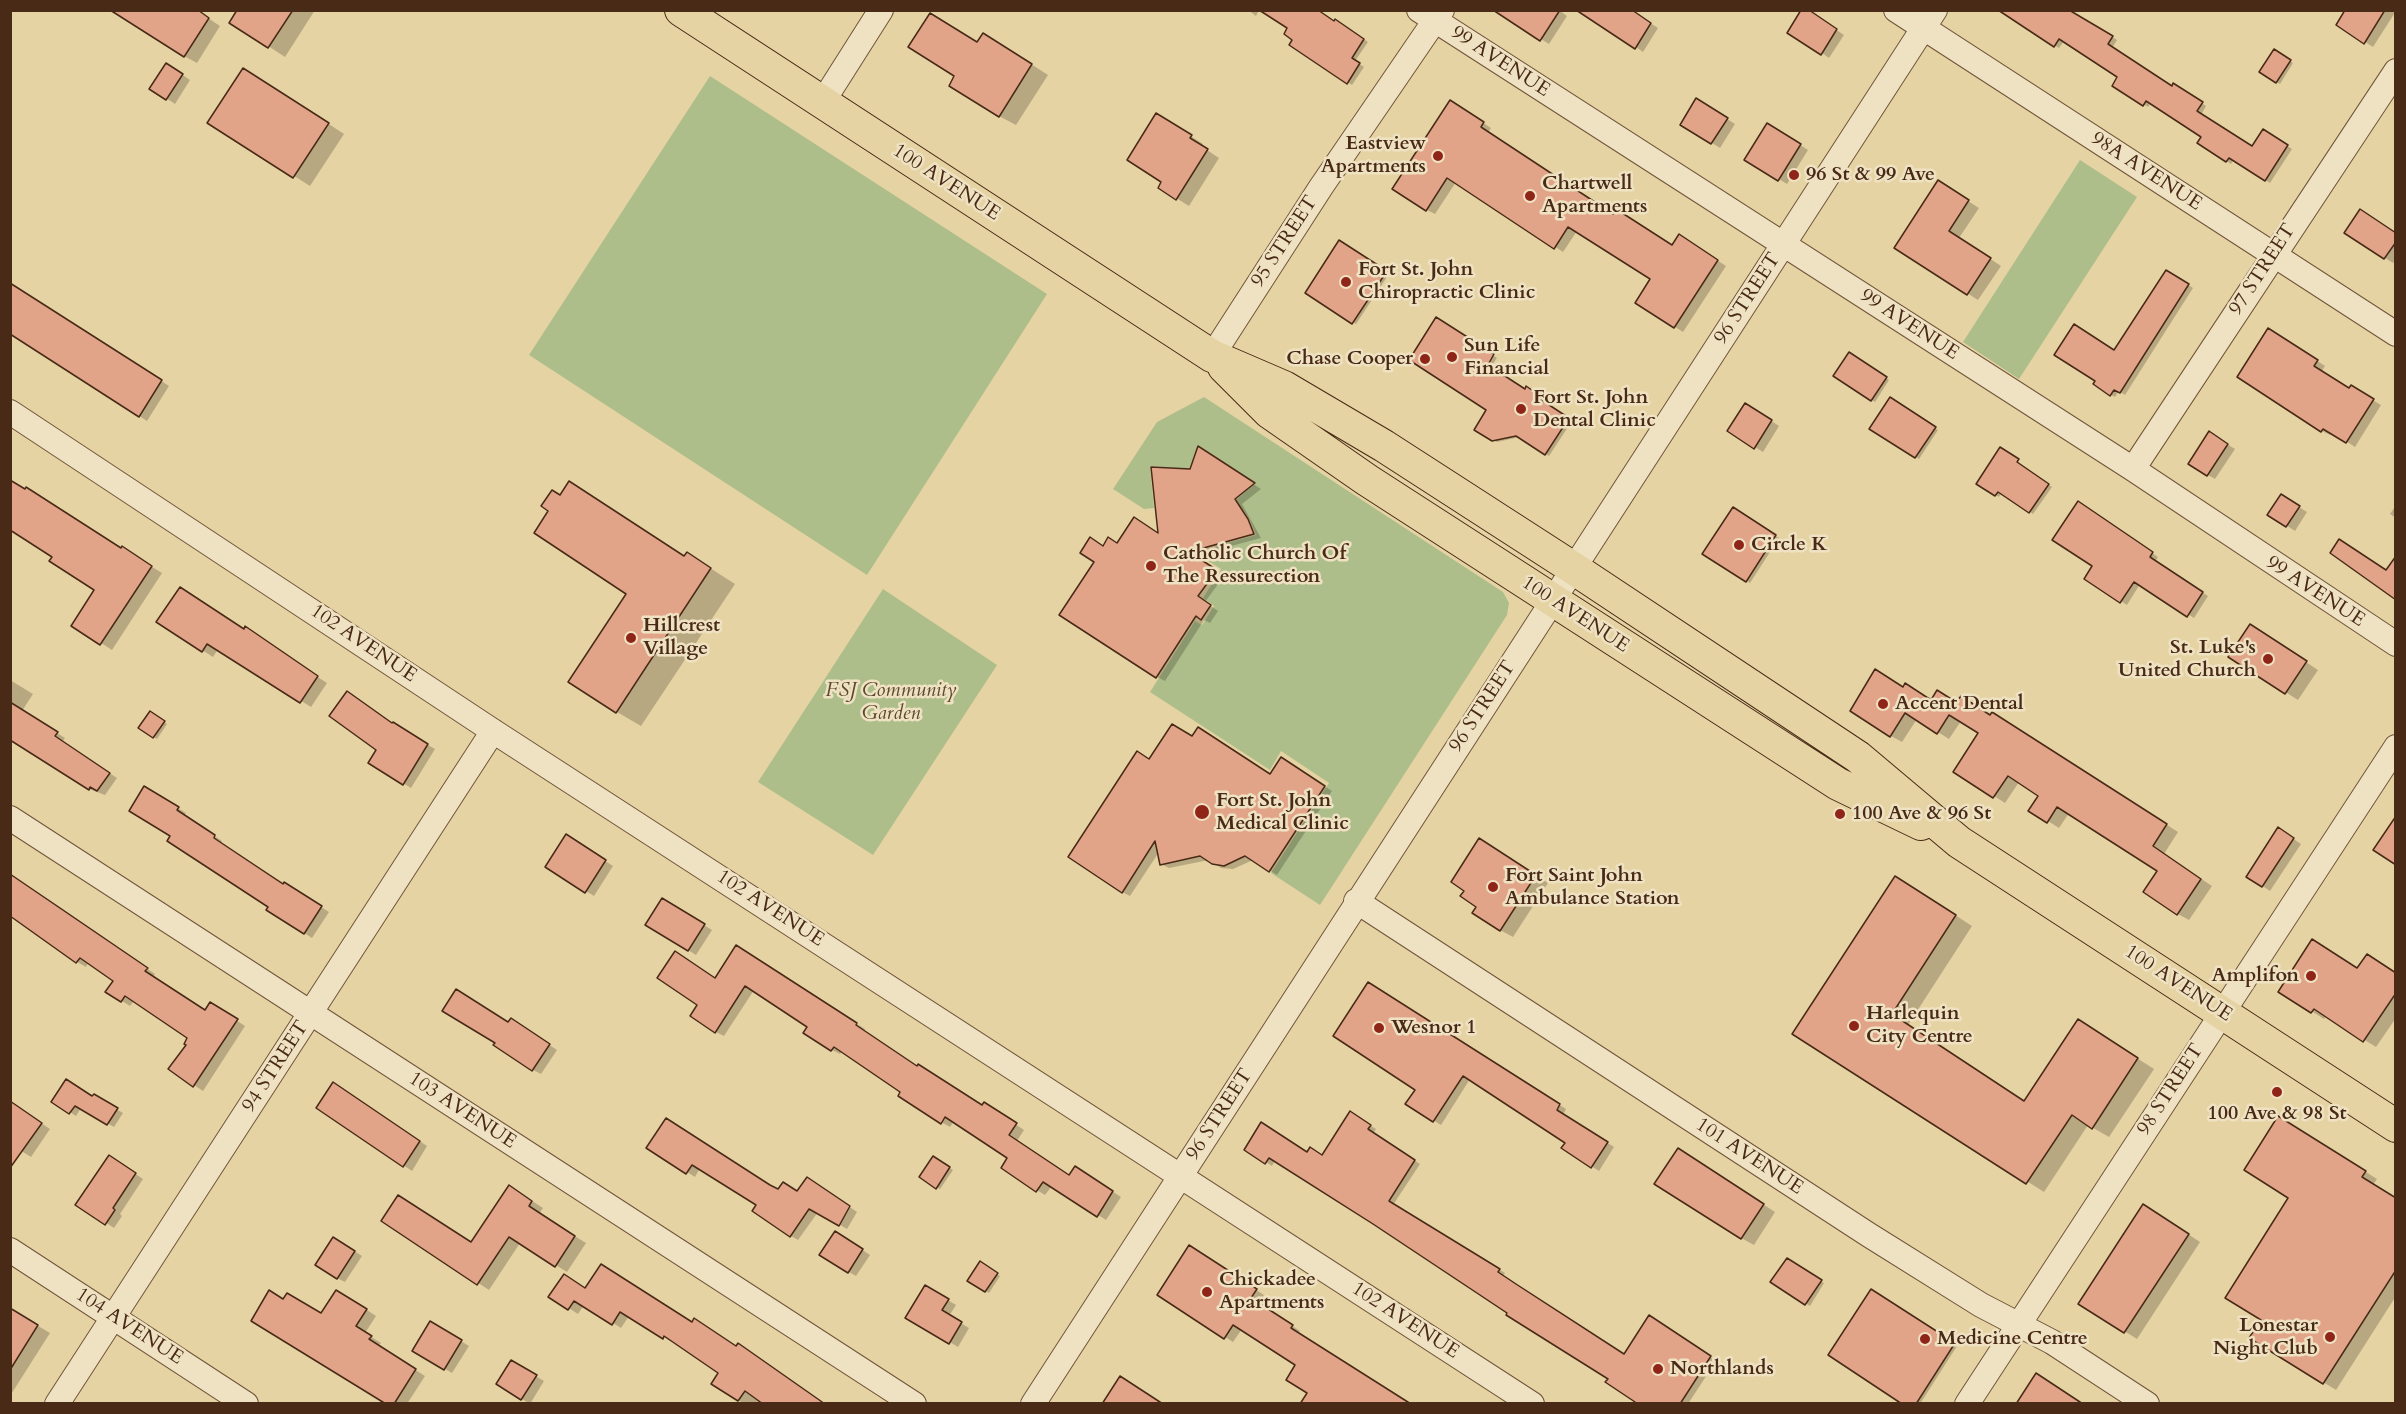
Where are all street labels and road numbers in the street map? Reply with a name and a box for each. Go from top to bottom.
street label: 99 AVENUE [1446,21,1554,103]
street label: 98A AVENUE [2086,127,2206,217]
street label: 100 AVENUE [888,139,1004,227]
street label: 95 STREET [1247,192,1323,292]
street label: 97 STREET [2225,220,2301,320]
street label: 96 STREET [1710,249,1786,349]
street label: 99 AVENUE [1855,284,1963,366]
street label: 99 AVENUE [2261,551,2369,633]
street label: 100 AVENUE [1517,571,1633,659]
street label: 102 AVENUE [305,600,421,688]
street label: 96 STREET [1445,657,1521,757]
street label: 102 AVENUE [712,865,828,953]
street label: 100 AVENUE [2120,940,2236,1028]
street label: 94 STREET [238,1017,314,1117]
street label: 98 STREET [2133,1040,2209,1140]
street label: 96 STREET [1182,1065,1258,1165]
street label: 103 AVENUE [404,1067,520,1155]
street label: 101 AVENUE [1691,1113,1807,1201]
street label: 102 AVENUE [1347,1277,1463,1365]
street label: 104 AVENUE [71,1283,187,1371]

